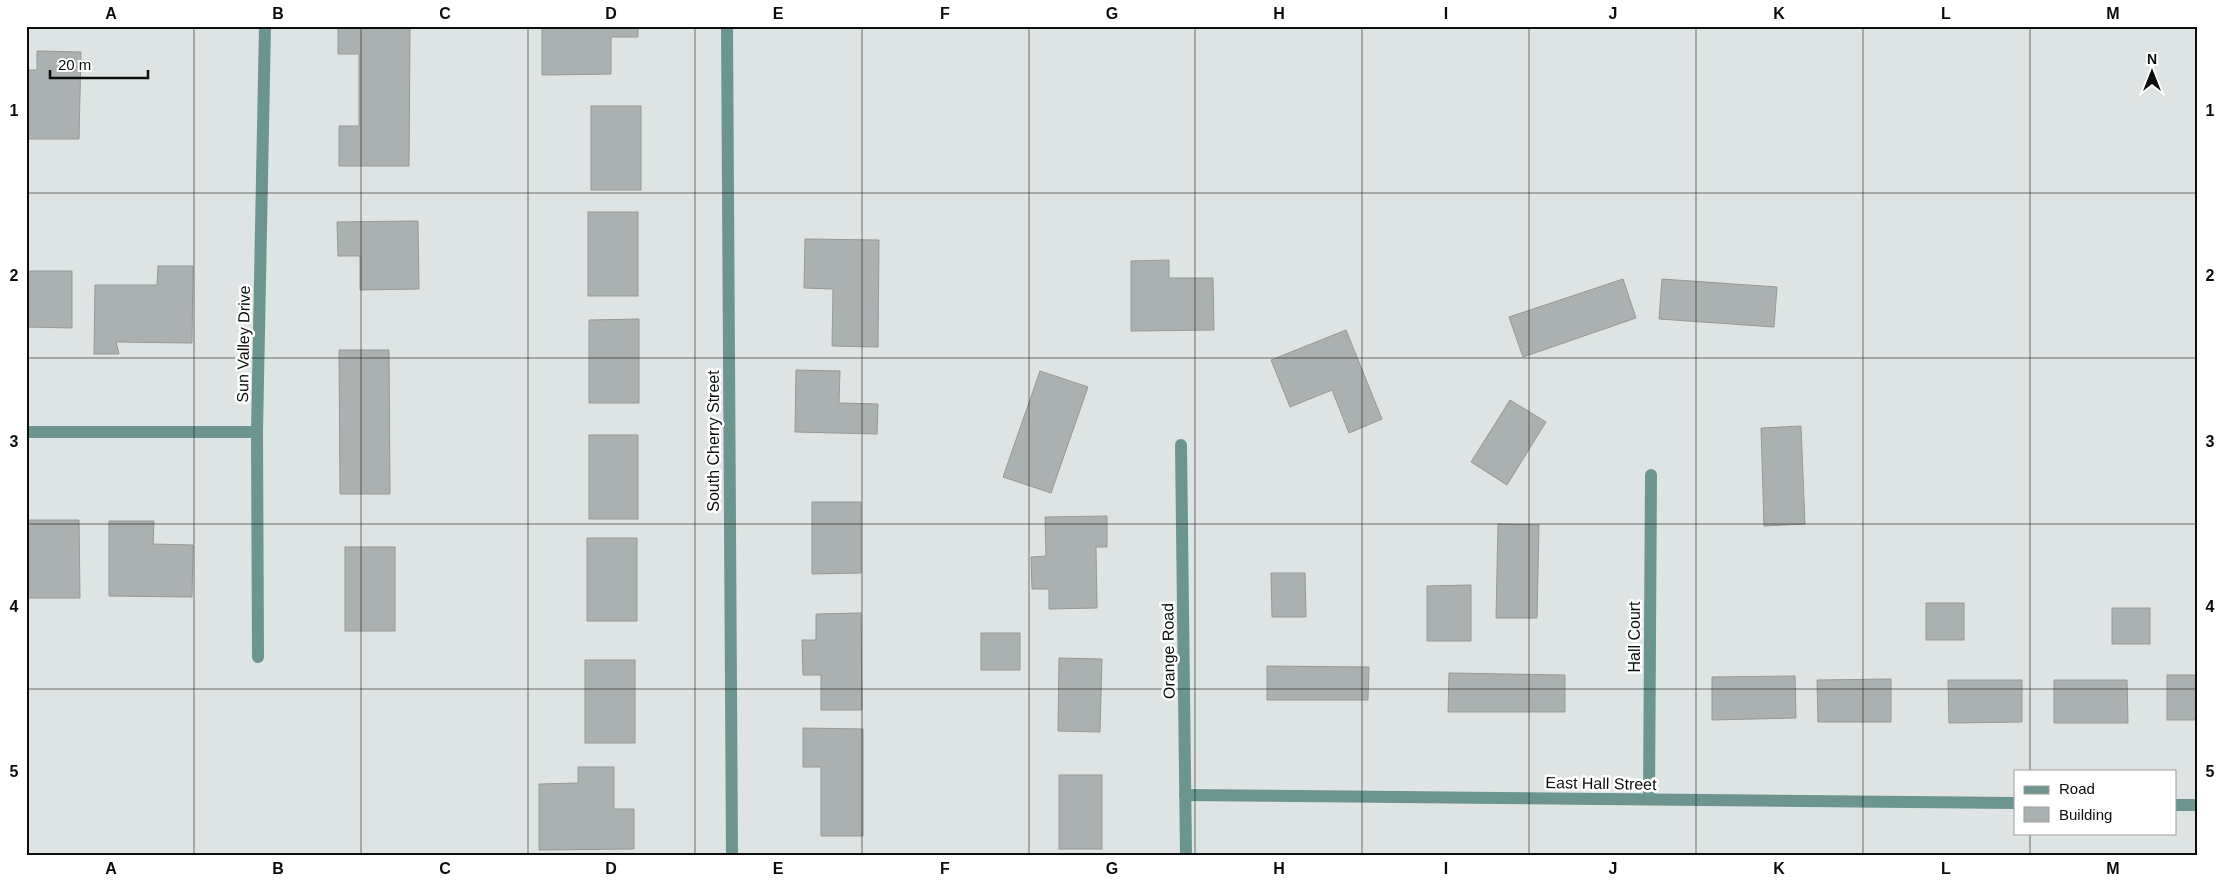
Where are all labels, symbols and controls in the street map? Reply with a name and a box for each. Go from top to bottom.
text: A [105,5,117,22]
text: B [272,5,284,22]
text: C [439,5,451,22]
text: D [605,5,617,22]
text: E [773,5,784,22]
text: F [940,5,950,22]
text: G [1106,5,1118,22]
text: H [1273,5,1285,22]
text: I [1444,5,1448,22]
text: J [1609,5,1617,22]
text: K [1773,5,1785,22]
text: L [1941,5,1951,22]
text: M [2106,5,2120,22]
scale bar [50,48,148,80]
north arrow [2126,48,2176,98]
text: N [2147,51,2157,67]
text: 20 m [58,56,91,73]
text: 1 [10,102,19,119]
text: 1 [2206,102,2215,119]
text: 2 [10,267,19,284]
text: 2 [2206,267,2215,284]
street label: Sun Valley Drive [234,285,253,403]
street label: South Cherry Street [705,370,722,512]
text: 3 [10,433,19,450]
text: 3 [2206,433,2215,450]
text: 4 [10,598,19,615]
text: 4 [2206,598,2215,615]
street label: Hall Court [1626,601,1643,673]
street label: Orange Road [1159,603,1178,699]
text: 5 [10,763,19,780]
text: 5 [2206,763,2215,780]
legend [2014,770,2176,834]
street label: East Hall Street [1545,774,1657,793]
text: Road [2059,780,2095,797]
text: Building [2059,806,2112,823]
text: A [105,860,117,877]
text: B [272,860,284,877]
text: C [439,860,451,877]
text: D [605,860,617,877]
text: E [773,860,784,877]
text: F [940,860,950,877]
text: G [1106,860,1118,877]
text: H [1273,860,1285,877]
text: I [1444,860,1448,877]
text: J [1609,860,1617,877]
text: K [1773,860,1785,877]
text: L [1941,860,1951,877]
text: M [2106,860,2120,877]

